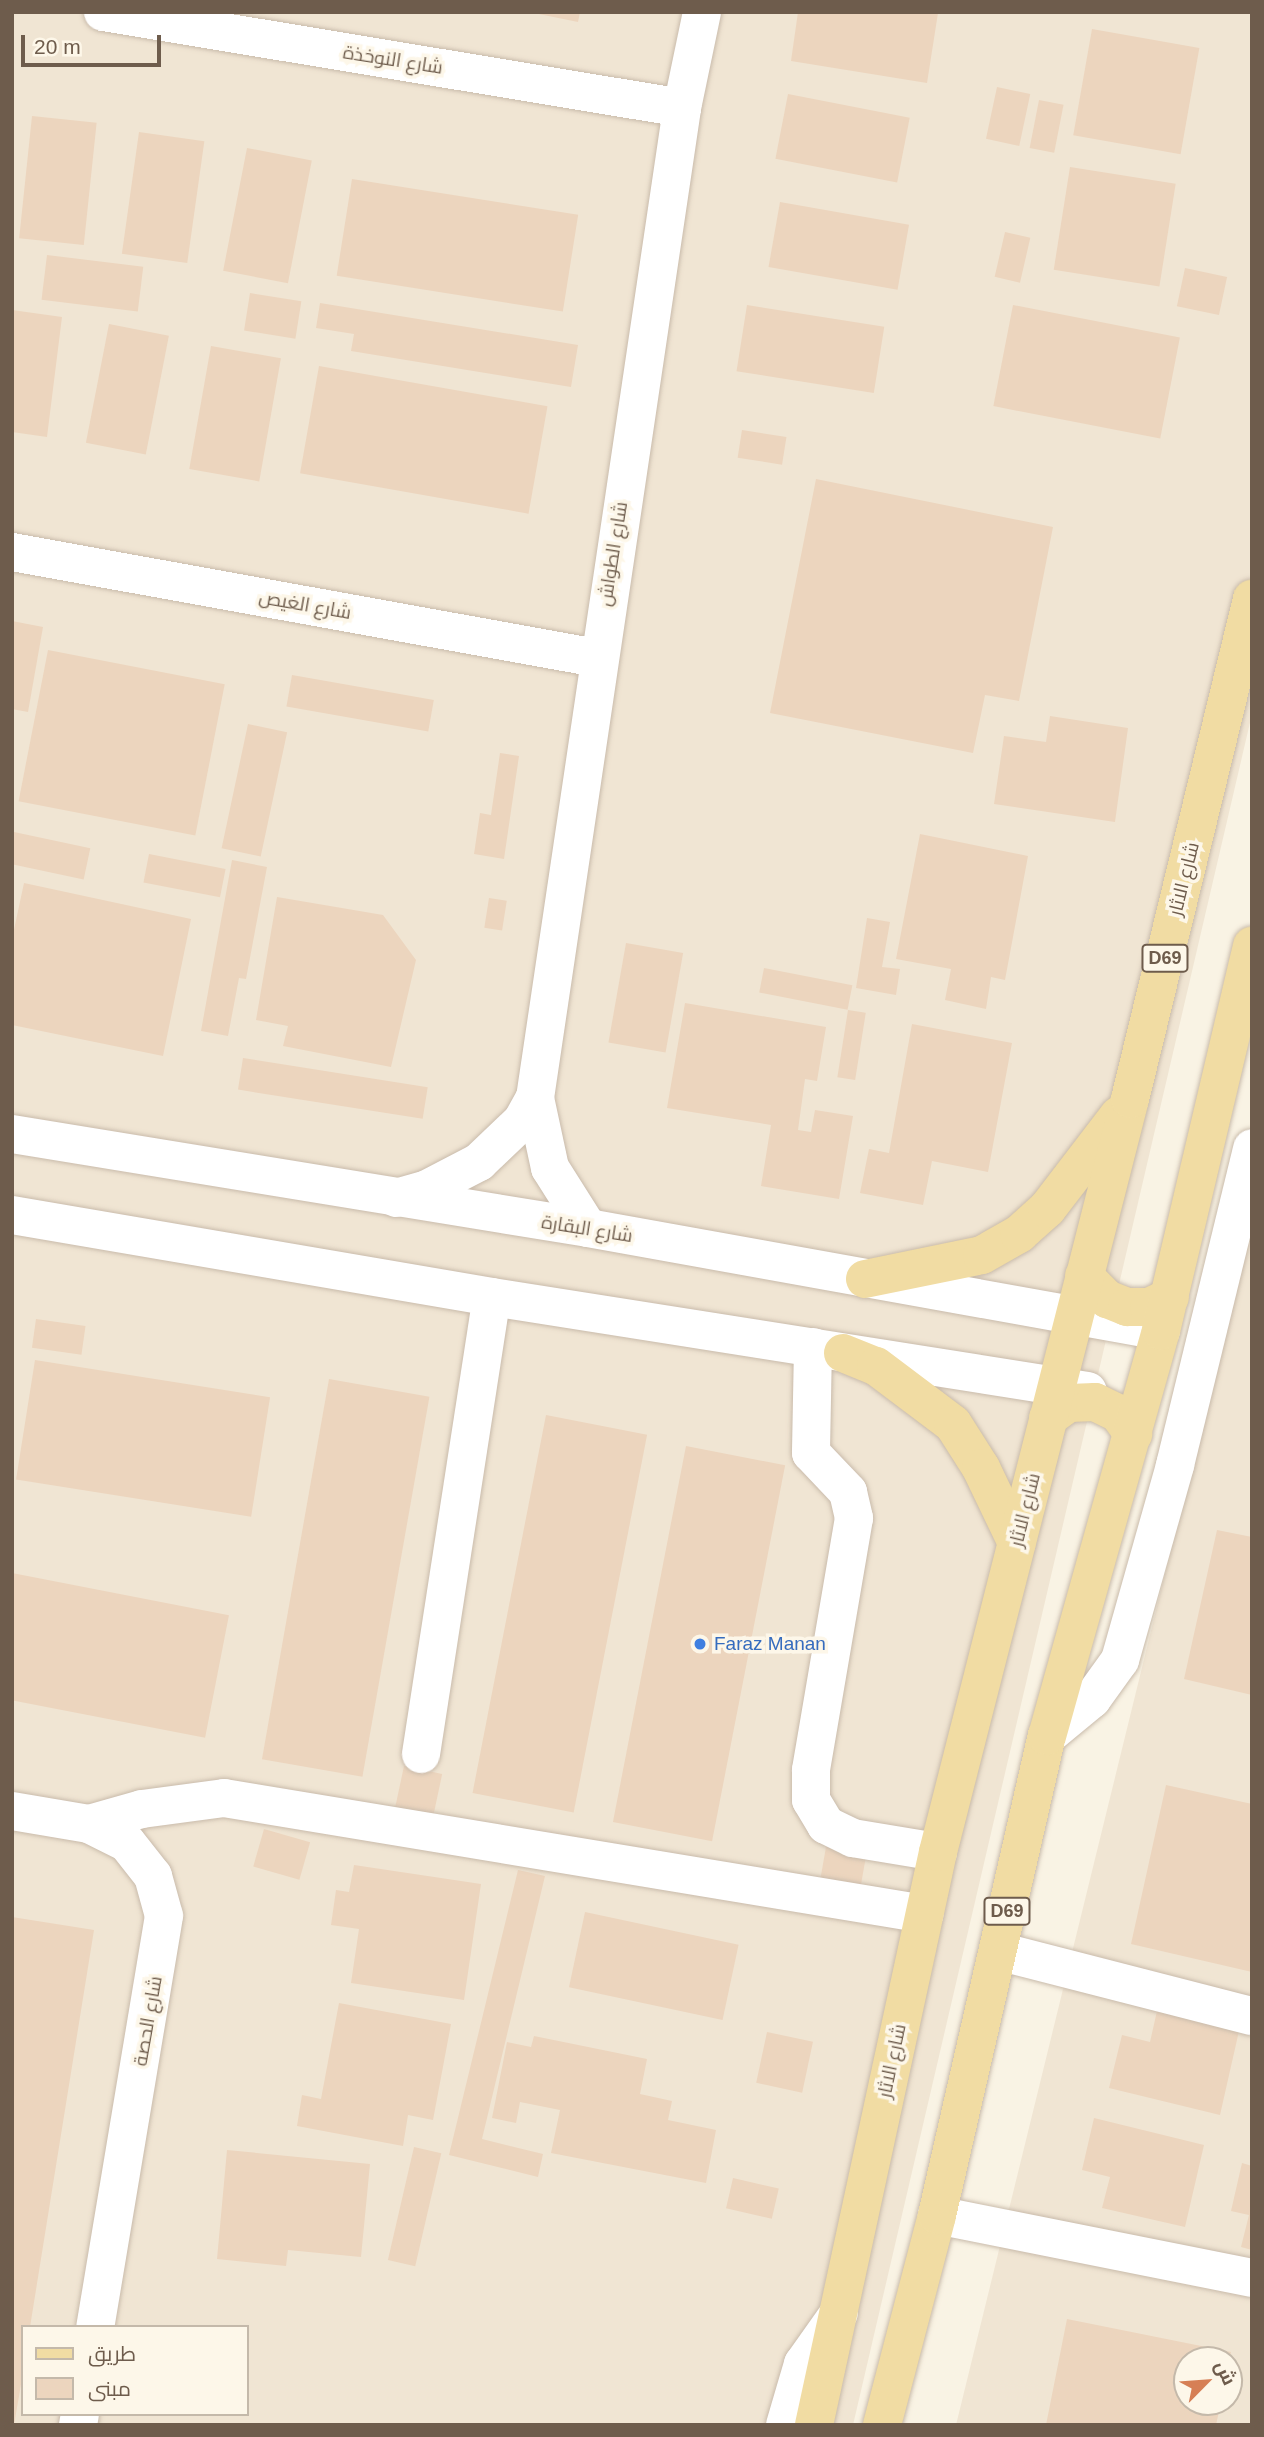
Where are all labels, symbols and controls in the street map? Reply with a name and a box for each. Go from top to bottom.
scale bar [24,21,164,65]
text: 20 m [34,35,81,58]
street label: شارع النوخذة [341,41,445,79]
street label: شارع الطواش [593,500,633,608]
street label: شارع الغيص [257,586,353,624]
street label: شارع الاثار [1164,840,1204,918]
road number: D69 [1140,944,1190,973]
street label: شارع البقارة [540,1211,634,1247]
street label: شارع الاثار [1005,1471,1045,1549]
place label: Faraz Manan [714,1633,826,1655]
marker: Faraz Manan [692,1636,708,1652]
road number: D69 [982,1896,1032,1926]
street label: شارع الحصة [129,1974,167,2068]
street label: شارع الاثار [873,2022,911,2100]
legend [21,2325,248,2416]
text: طريق [88,2342,136,2365]
north arrow [1173,2346,1243,2416]
text: ش [1211,2357,1240,2388]
text: مبنى [88,2377,131,2400]

